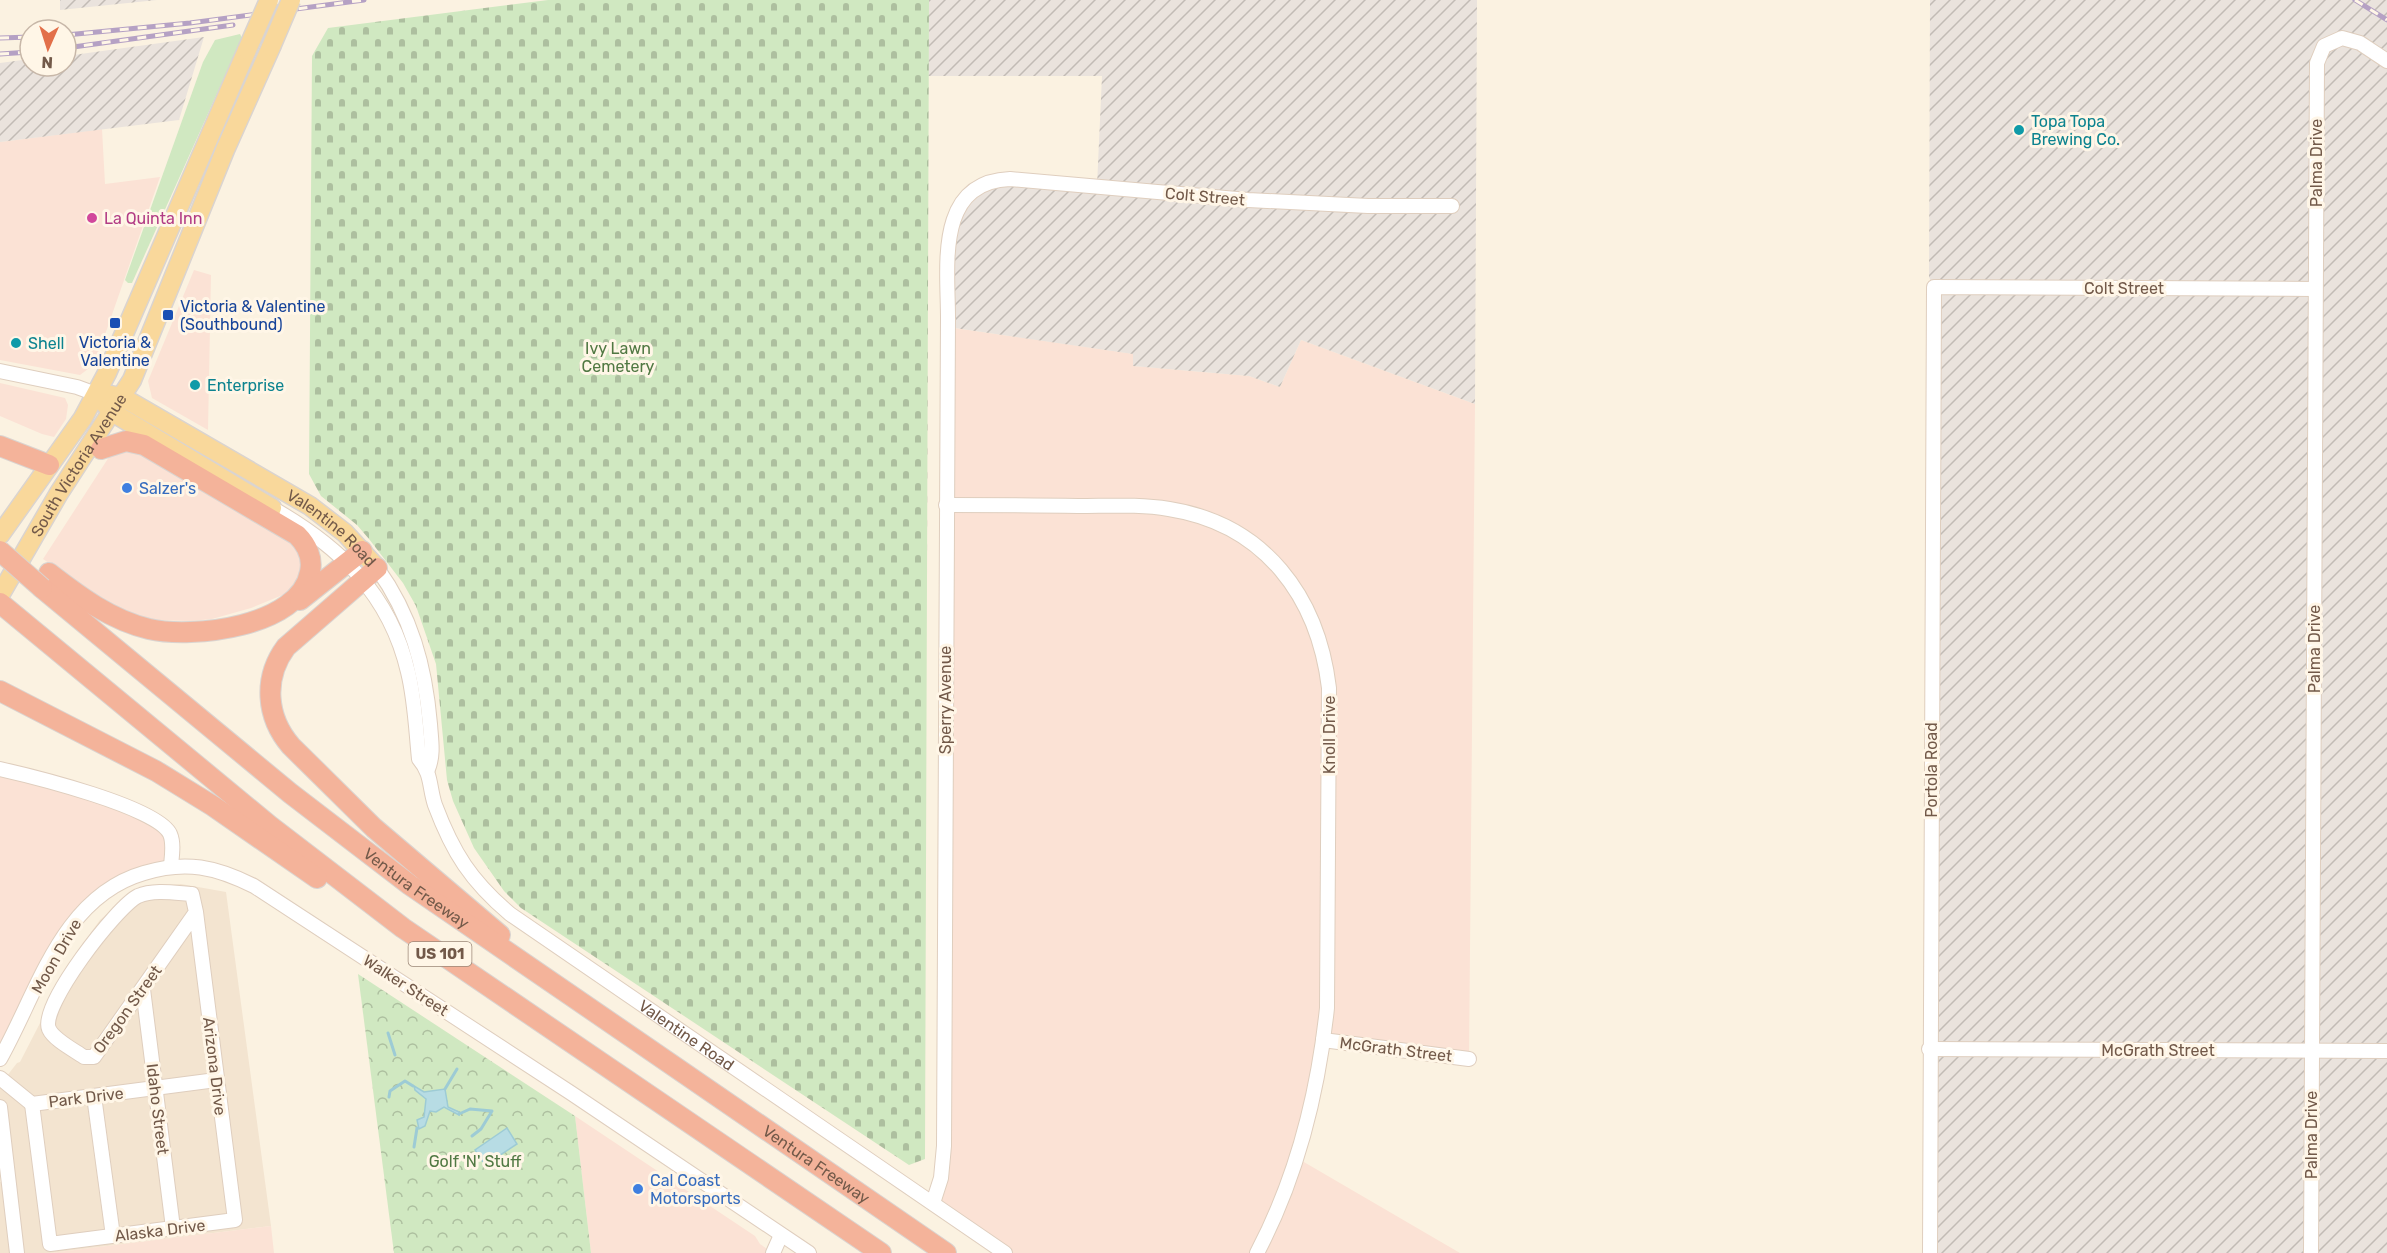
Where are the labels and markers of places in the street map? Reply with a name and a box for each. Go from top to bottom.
place label: Topa Topa Brewing Co. [2031,112,2120,149]
marker: Topa Topa Brewing Co. [2012,123,2026,137]
place label: La Quinta Inn [104,209,202,228]
marker: La Quinta Inn [85,211,99,225]
place label: Victoria & Valentine (Southbound) [180,297,326,334]
marker: Victoria & Valentine (Southbound) [161,308,175,322]
marker: Victoria & Valentine [108,316,122,330]
place label: Victoria & Valentine [79,333,151,370]
place label: Shell [28,334,64,353]
marker: Shell [9,336,23,350]
place label: Enterprise [207,376,284,395]
marker: Enterprise [188,378,202,392]
place label: Salzer's [139,479,196,498]
marker: Salzer's [120,481,134,495]
place label: Cal Coast Motorsports [650,1171,741,1208]
marker: Cal Coast Motorsports [631,1182,645,1196]

